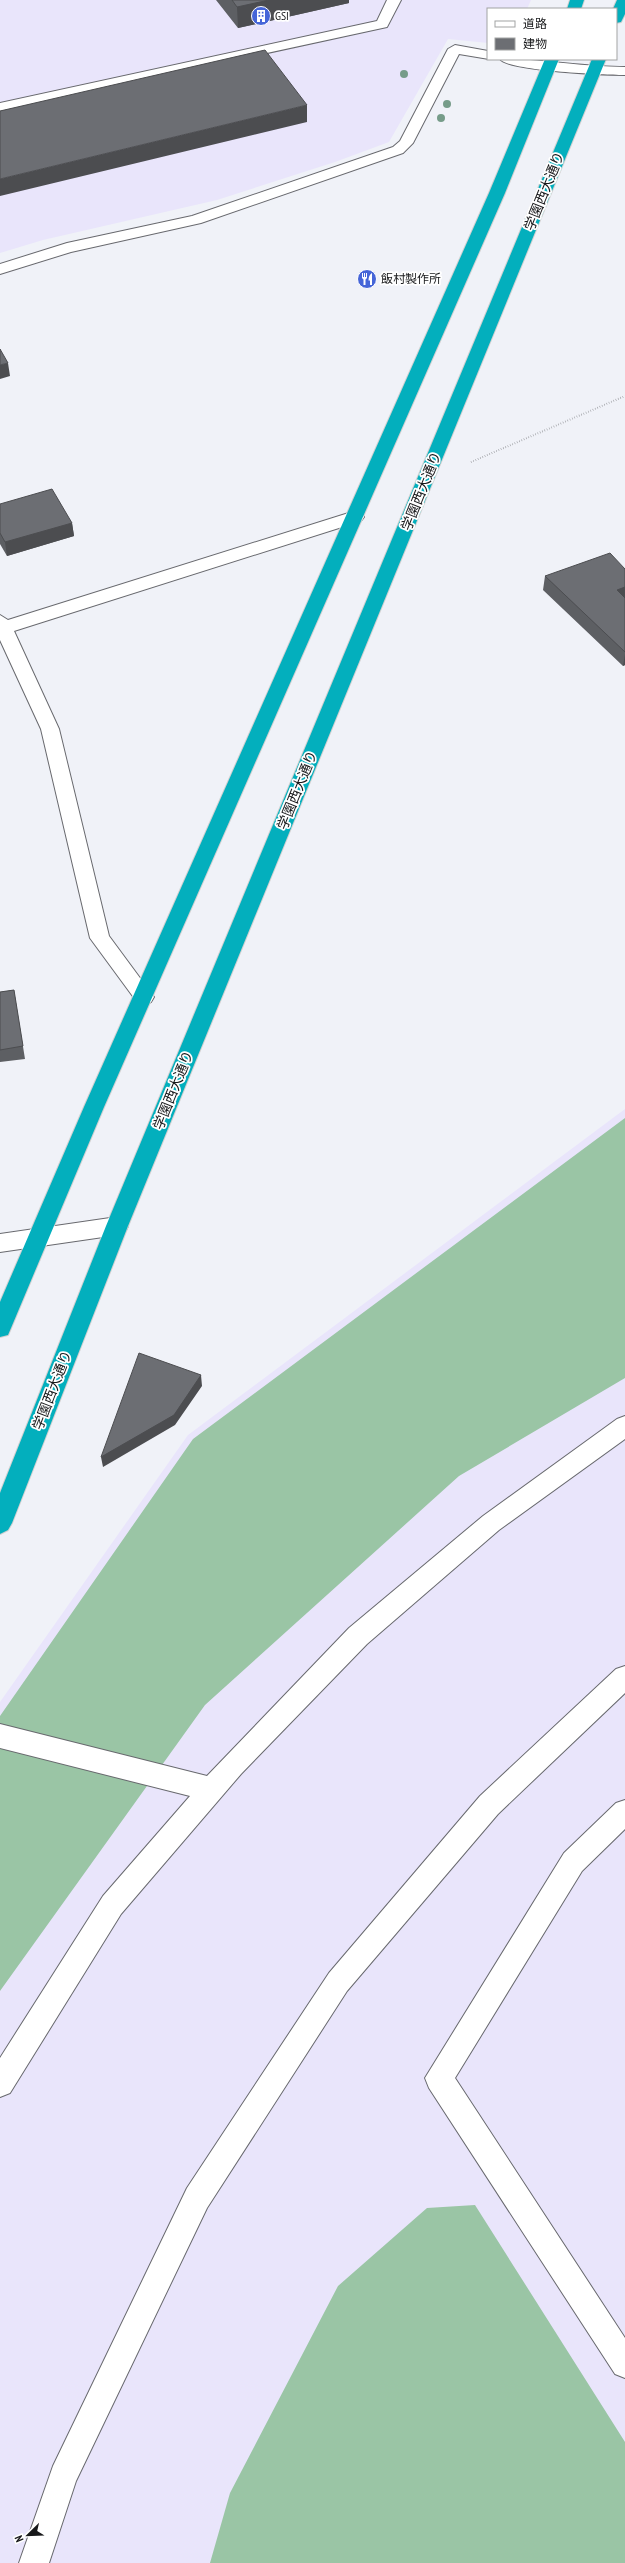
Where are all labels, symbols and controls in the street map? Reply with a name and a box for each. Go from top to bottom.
building icon: GSI [250,5,272,27]
place label: GSI [275,8,289,23]
legend [487,8,617,60]
text: 道路 [523,16,547,31]
text: 建物 [523,36,547,51]
street label: 学園西大通り [520,149,568,233]
restaurant icon: 飯村製作所 [356,268,378,290]
place label: 飯村製作所 [381,271,441,286]
street label: 学園西大通り [397,449,445,533]
street label: 学園西大通り [273,748,321,832]
street label: 学園西大通り [149,1048,197,1132]
street label: 学園西大通り [29,1348,75,1432]
north arrow [8,2515,48,2555]
text: N [11,2533,26,2544]

